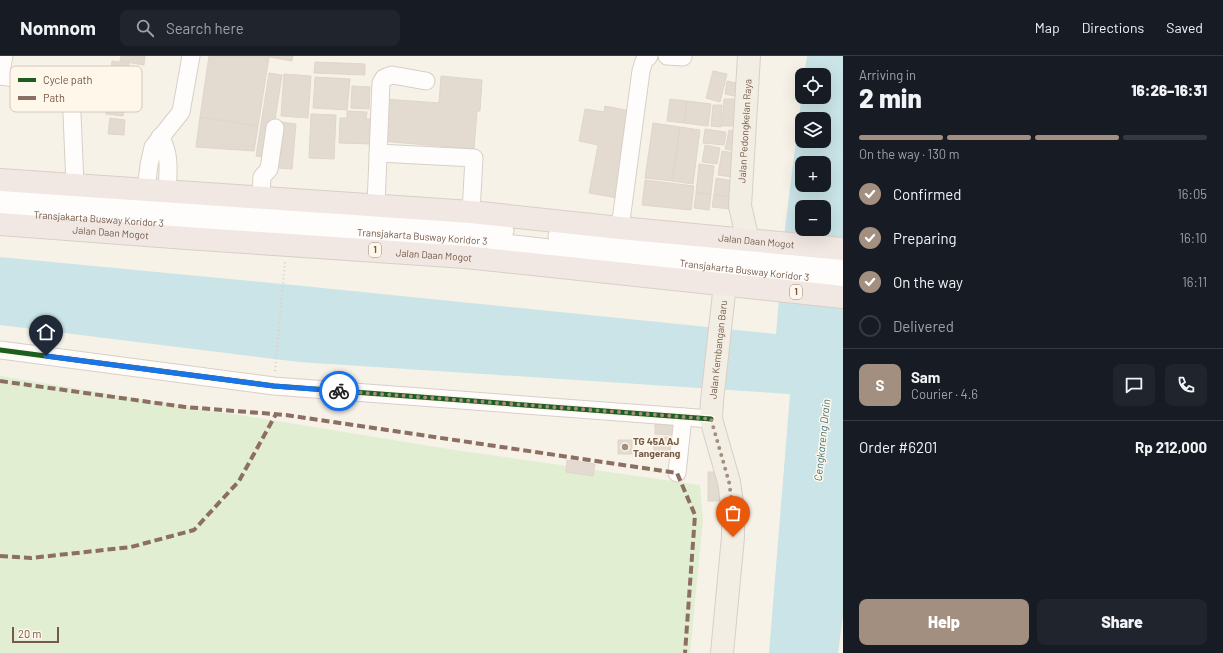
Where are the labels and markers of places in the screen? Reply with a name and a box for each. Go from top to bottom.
pin [29,315,63,356]
place label: TG 45A AJ Tangerang [633,435,681,459]
marker: TG 45A AJ Tangerang [620,442,630,452]
pin [716,496,750,537]

